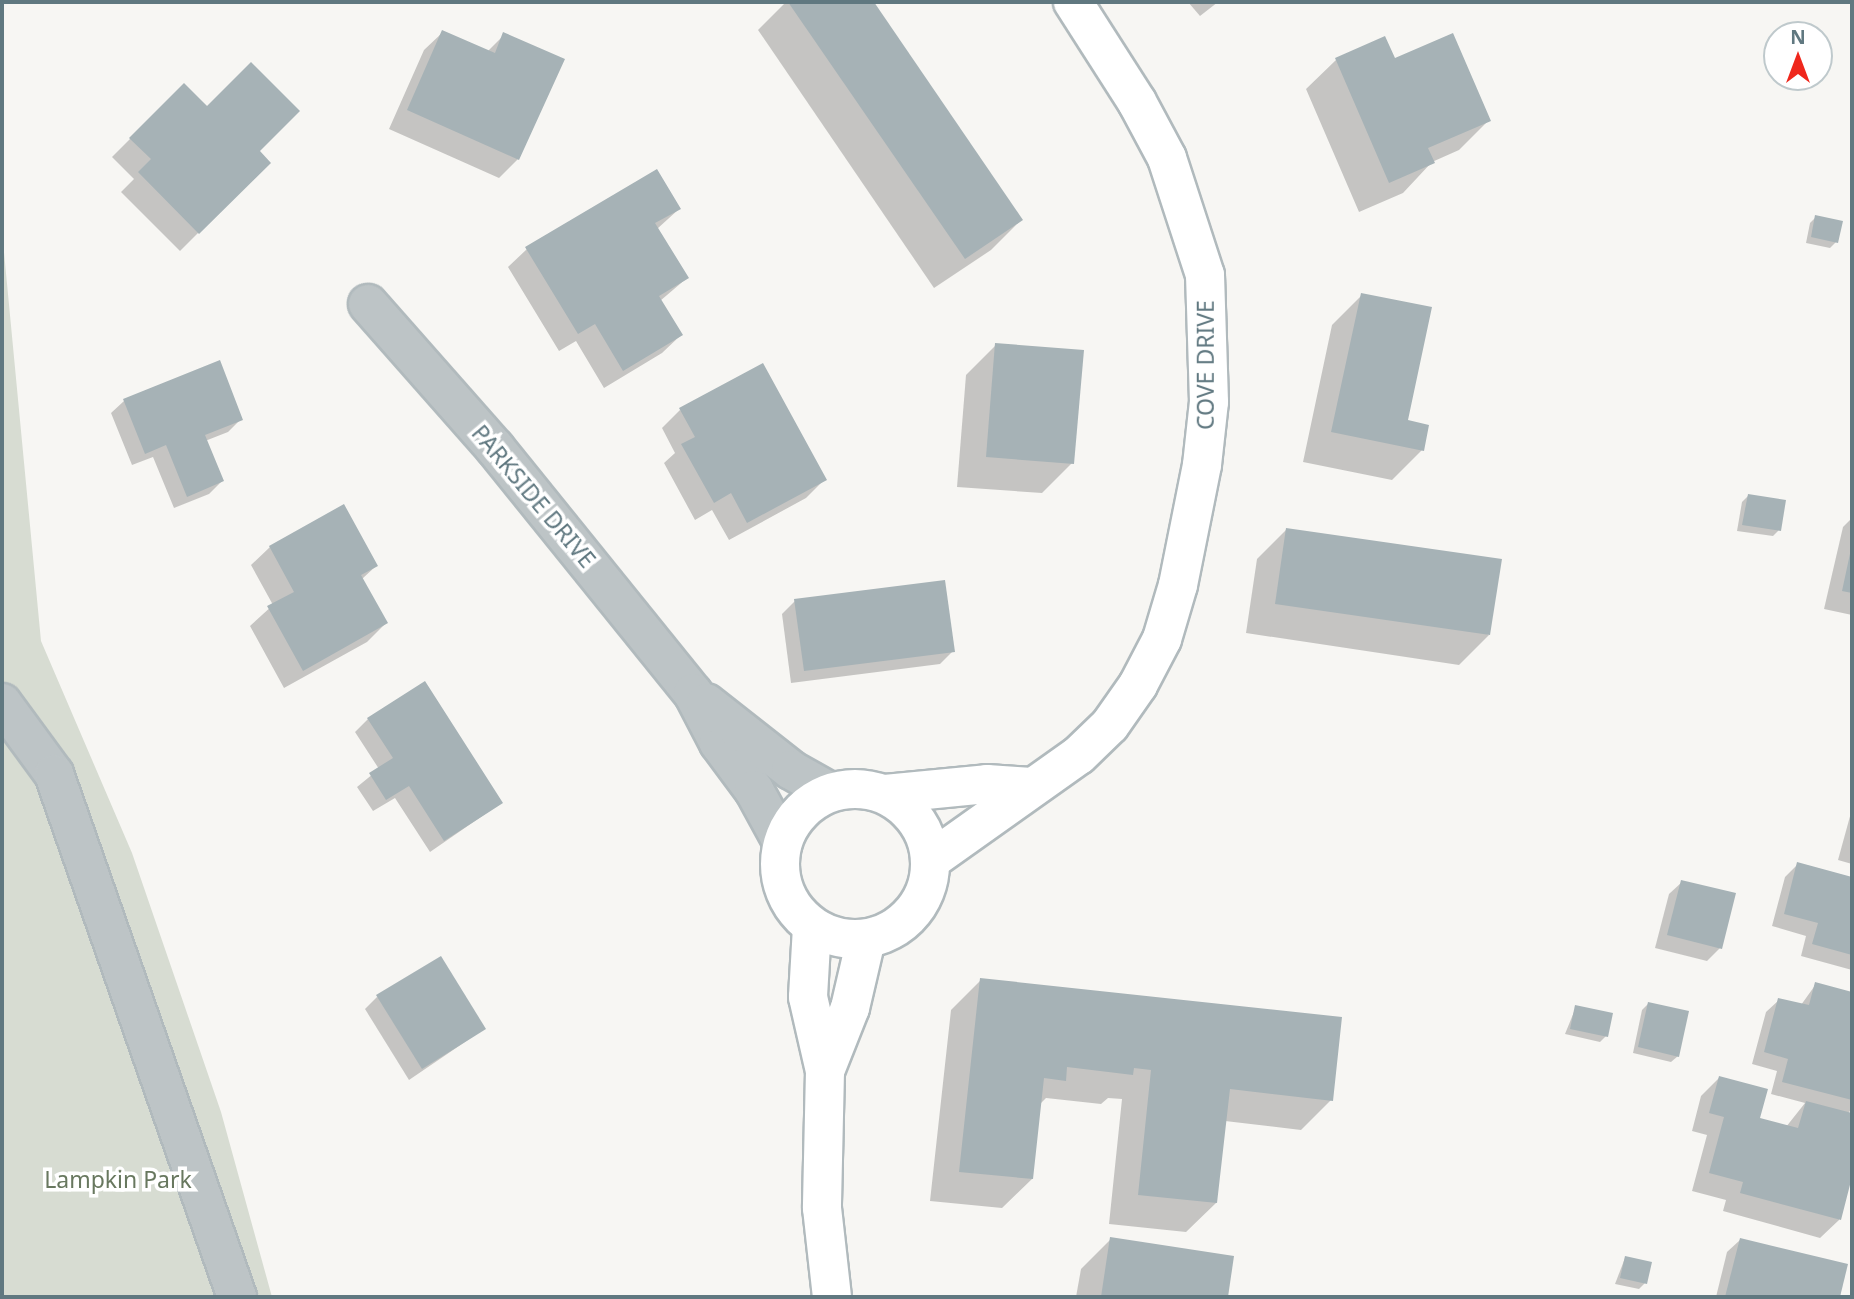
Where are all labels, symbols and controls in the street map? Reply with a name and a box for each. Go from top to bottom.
north arrow [1763,21,1833,91]
text: N [1790,24,1806,50]
street label: COVE DRIVE [1191,300,1219,430]
street label: PARKSIDE DRIVE [466,419,602,573]
park label: Lampkin Park [44,1165,192,1193]

